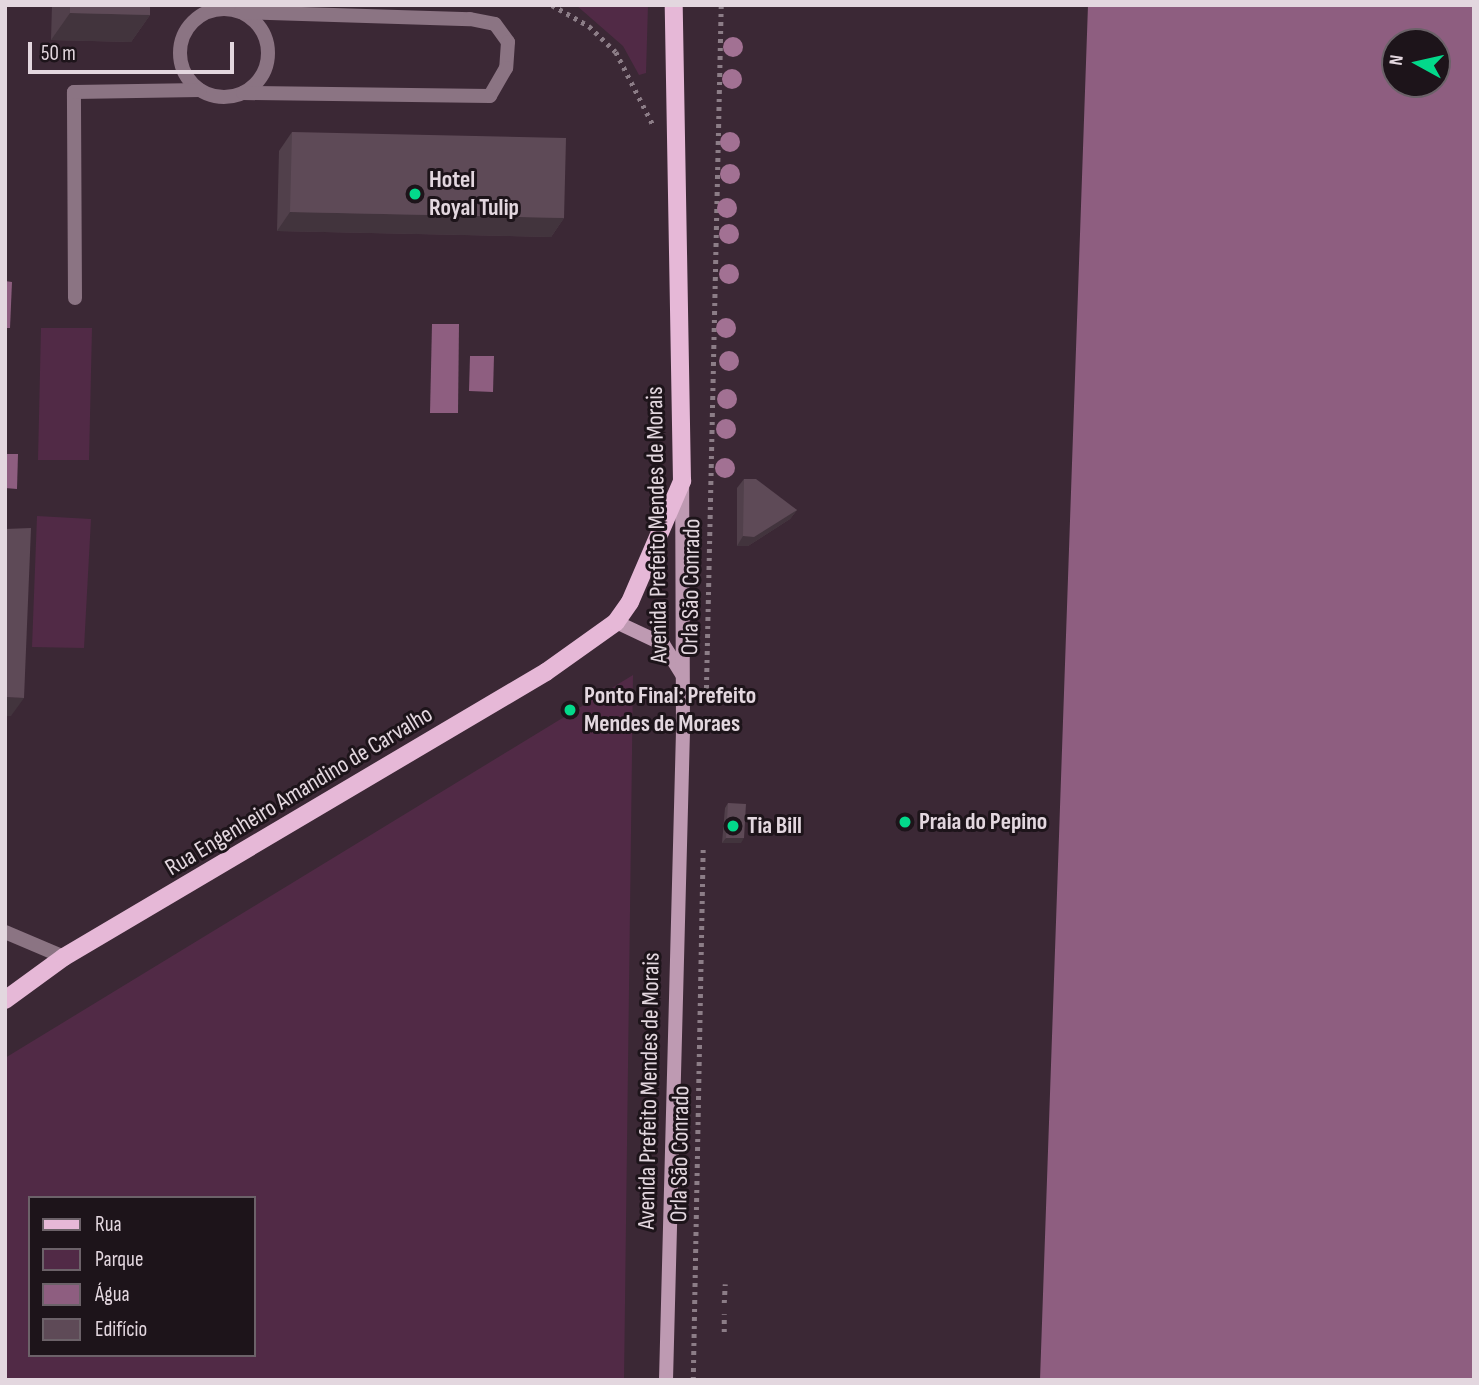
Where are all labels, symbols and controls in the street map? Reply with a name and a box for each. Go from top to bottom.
scale bar [32,28,238,72]
north arrow [1381,28,1451,98]
text: 50 m [41,41,76,66]
text: N [1385,54,1409,67]
place label: Hotel Royal Tulip [429,166,519,222]
marker: Hotel Royal Tulip [407,186,423,202]
street label: Avenida Prefeito Mendes de Morais [640,386,674,664]
street label: Orla São Conrado [675,518,707,656]
place label: Ponto Final: Prefeito Mendes de Moraes [584,682,756,738]
street label: Rua Engenheiro Amandino de Carvalho [160,700,438,882]
marker: Ponto Final: Prefeito Mendes de Moraes [562,702,578,718]
place label: Praia do Pepino [919,808,1047,836]
place label: Tia Bill [747,812,802,840]
marker: Praia do Pepino [897,814,913,830]
marker: Tia Bill [725,818,741,834]
street label: Avenida Prefeito Mendes de Morais [632,952,666,1230]
street label: Orla São Conrado [664,1085,696,1223]
legend [28,1196,256,1357]
text: Rua [95,1212,122,1237]
text: Parque [95,1247,143,1272]
text: Água [95,1282,130,1307]
text: Edifício [95,1317,147,1342]

